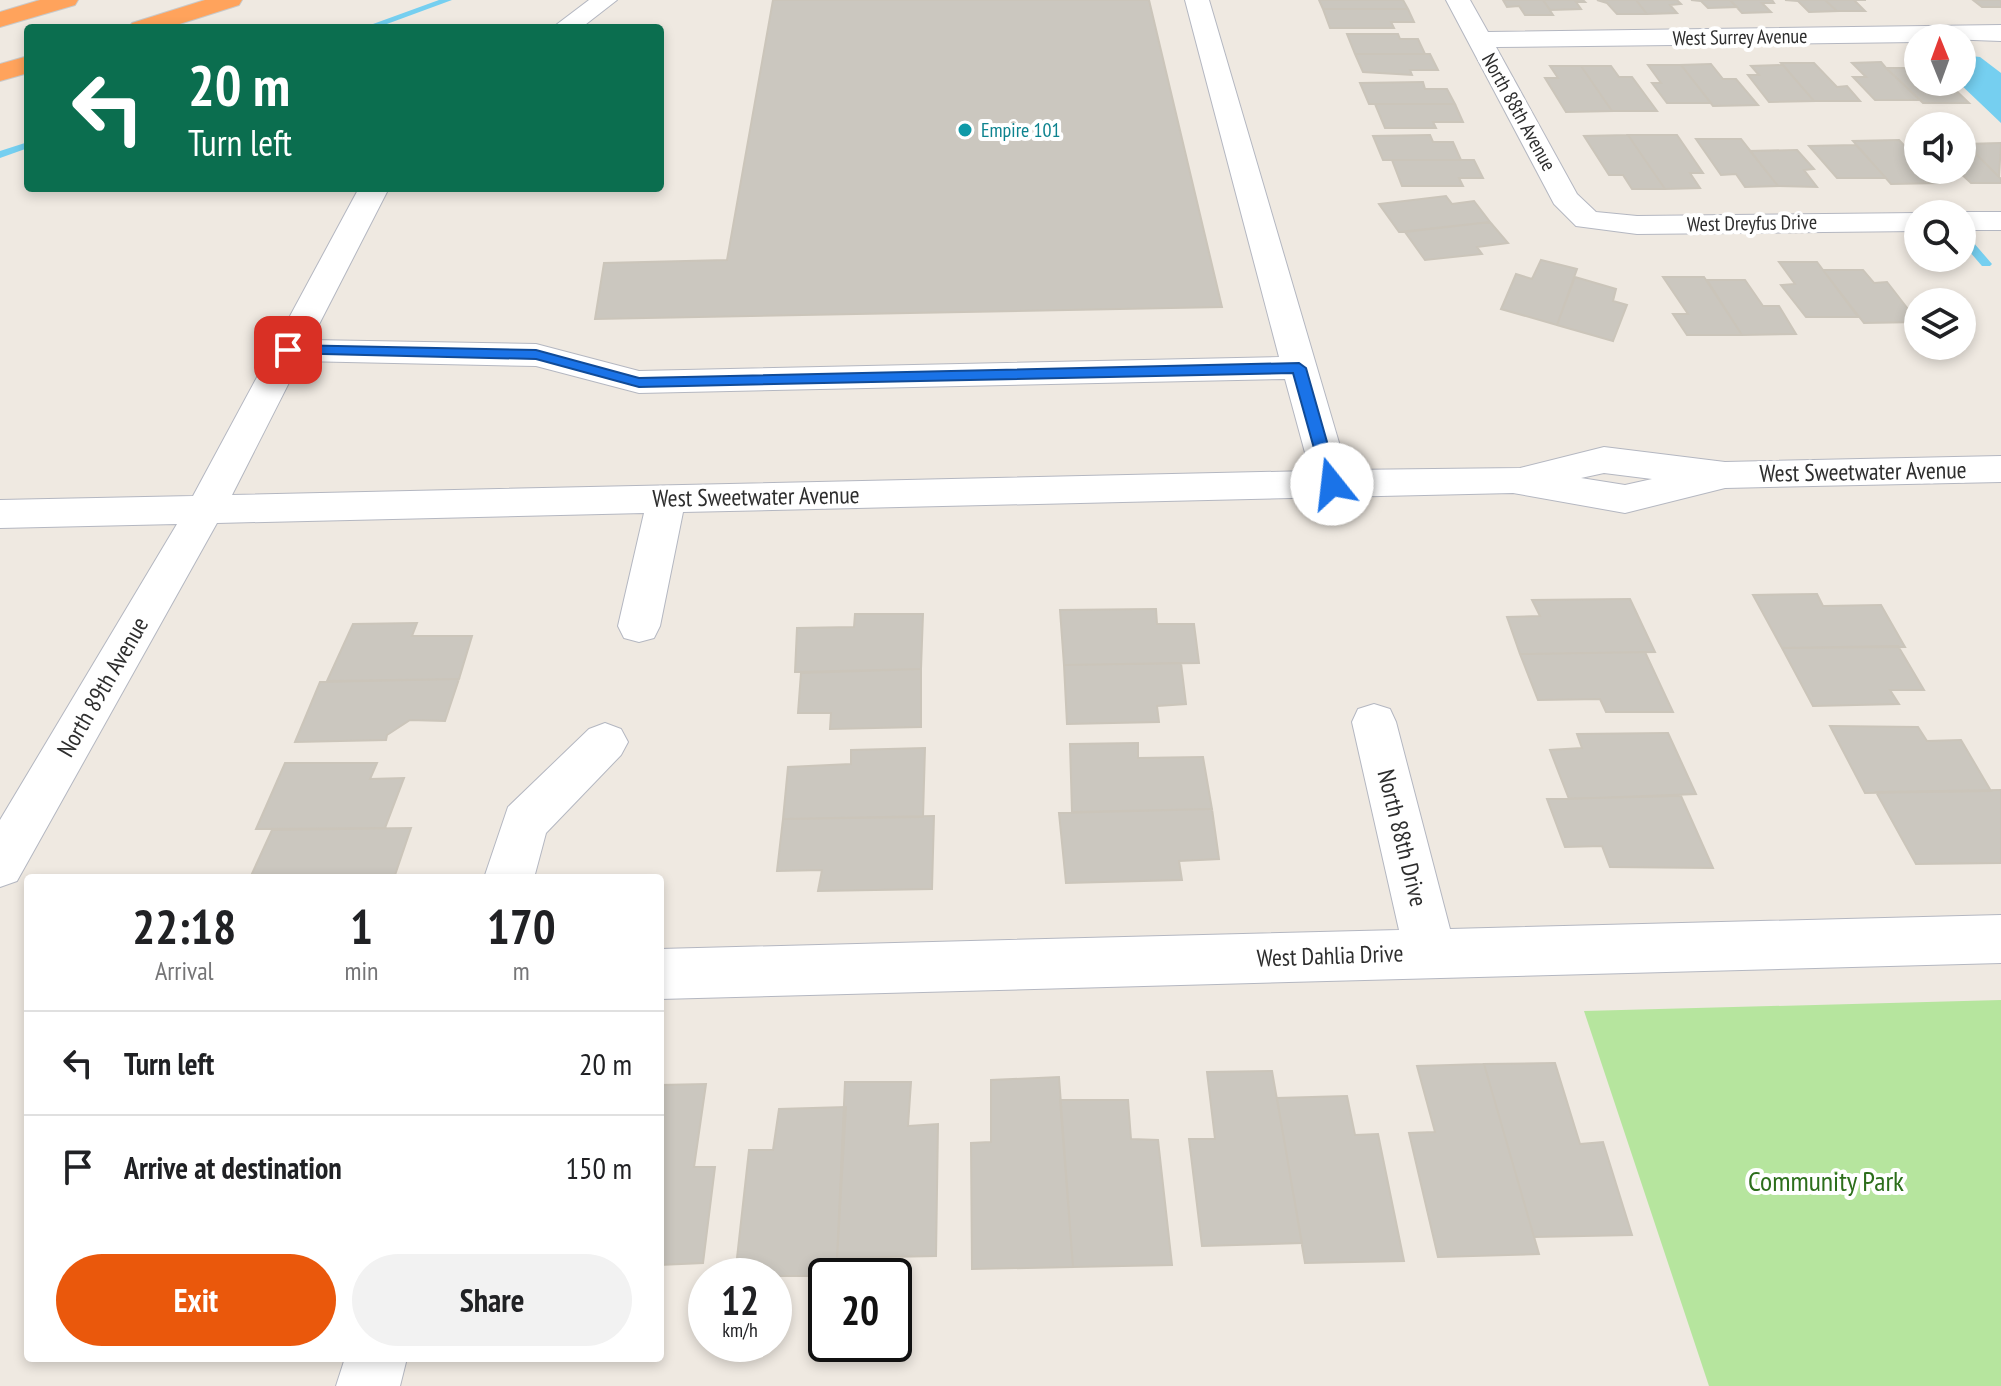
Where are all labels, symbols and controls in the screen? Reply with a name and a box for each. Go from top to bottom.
street label: West Surrey Avenue [1672,23,1808,51]
north arrow [1904,24,1976,96]
map controls [1904,24,1976,360]
text: 20 m [188,49,290,121]
street label: North 88th Avenue [1476,49,1562,175]
icon: left [56,56,160,160]
button: sound [1904,112,1976,184]
place label: Empire 101 [981,117,1061,143]
text: Turn left [188,119,292,166]
marker: Empire 101 [956,121,974,139]
button: search [1904,200,1976,272]
street label: West Dreyfus Drive [1687,209,1817,237]
button: layers [1904,288,1976,360]
pin [254,316,322,384]
icon: arrive [266,328,310,372]
position arrow [1290,442,1374,526]
street label: West Sweetwater Avenue [1759,454,1967,489]
street label: West Sweetwater Avenue [652,479,860,514]
street label: North 89th Avenue [50,611,155,762]
street label: North 88th Drive [1370,766,1434,910]
text: 22:18 [132,895,236,957]
text: 1 [350,895,373,957]
text: 170 [487,895,556,957]
street label: West Dahlia Drive [1256,937,1404,974]
text: Arrival [155,954,214,987]
text: min [344,954,378,987]
text: m [513,954,530,987]
icon: left [56,1041,100,1085]
text: Turn left [124,1044,214,1083]
text: 20 m [579,1044,632,1083]
icon: arrive [56,1145,100,1189]
text: Arrive at destination [124,1148,342,1187]
text: 150 m [566,1148,632,1187]
park label: Community Park [1748,1162,1904,1199]
button: Exit [56,1254,336,1346]
button: Share [352,1254,632,1346]
speed limit sign: 20 [808,1258,912,1362]
text: 12 [721,1274,759,1326]
text: km/h [722,1317,758,1343]

